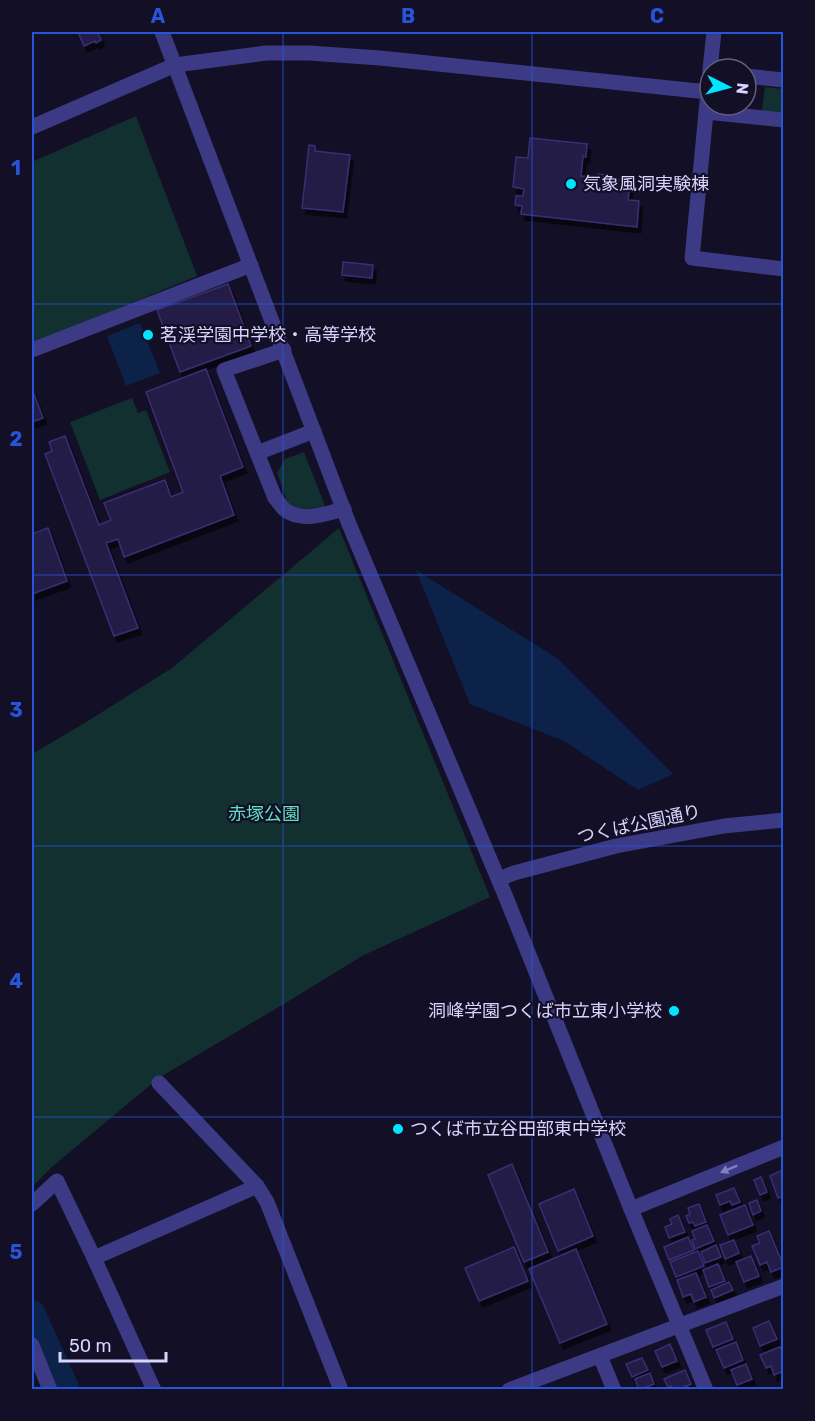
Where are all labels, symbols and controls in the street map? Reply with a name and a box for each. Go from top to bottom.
text: A [151,4,166,28]
text: B [401,4,415,28]
text: C [650,4,664,28]
north arrow [698,57,758,117]
text: N [732,82,752,95]
text: 1 [11,156,21,180]
place label: 気象風洞実験棟 [583,173,709,195]
marker: 気象風洞実験棟 [564,177,578,191]
place label: 茗渓学園中学校・高等学校 [160,324,376,346]
marker: 茗渓学園中学校・高等学校 [141,328,155,342]
text: 2 [10,427,23,451]
text: 3 [9,698,23,722]
street label: つくば公園通り [575,800,703,848]
park label: 赤塚公園 [228,803,300,825]
text: 4 [9,969,23,993]
place label: 洞峰学園つくば市立東小学校 [428,1000,662,1022]
marker: 洞峰学園つくば市立東小学校 [667,1004,681,1018]
place label: つくば市立谷田部東中学校 [410,1118,626,1140]
marker: つくば市立谷田部東中学校 [391,1122,405,1136]
one-way arrow [720,1164,738,1174]
text: 5 [10,1240,23,1264]
scale bar [60,1325,166,1363]
text: 50 m [69,1335,112,1357]

